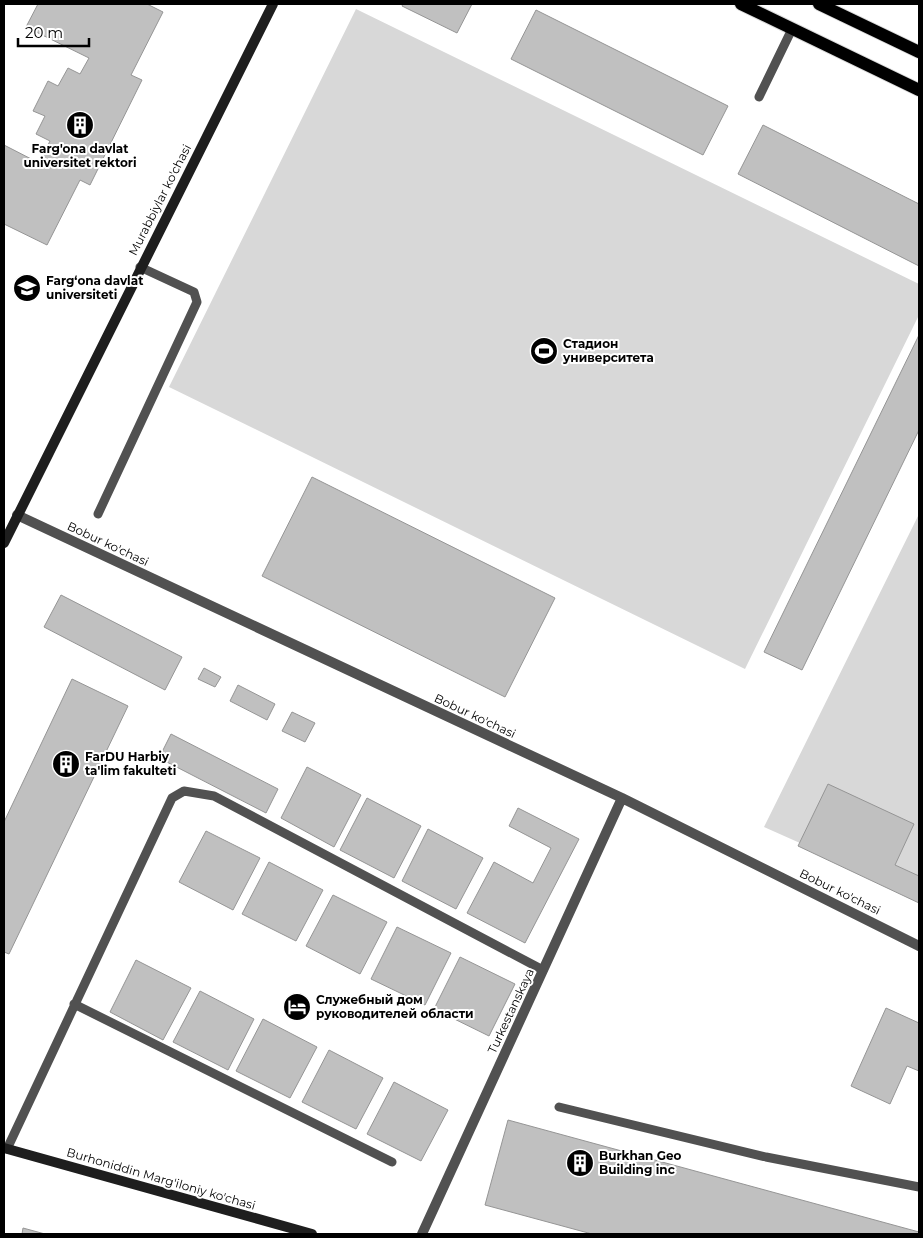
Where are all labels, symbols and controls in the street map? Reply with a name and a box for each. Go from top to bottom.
scale bar [18,15,89,47]
text: 20 m [25,23,63,42]
building icon: Farg'ona davlat universitet rektori [65,110,95,140]
place label: Farg'ona davlat universitet rektori [23,141,137,170]
street label: Murabbiylar ko'chasi [125,142,194,258]
school or university icon: Fargʻona davlat universiteti [12,273,42,303]
place label: Fargʻona davlat universiteti [46,273,144,302]
sports icon: Стадион университета [529,336,559,366]
place label: Стадион университета [562,336,654,365]
street label: Bobur ko'chasi [65,518,151,569]
street label: Bobur ko'chasi [432,690,518,741]
building icon: FarDU Harbiy ta'lim fakulteti [51,749,81,779]
place label: FarDU Harbiy ta'lim fakulteti [85,749,176,778]
street label: Bobur ko'chasi [797,865,883,918]
street label: Turkestanskaya [484,966,537,1056]
hotel icon: Служебный дом руководителей области [282,992,312,1022]
place label: Служебный дом руководителей области [316,992,474,1021]
street label: Burhoniddin Marg'iloniy ko'chasi [65,1144,257,1213]
building icon: Burkhan Geo Building inc [565,1148,595,1178]
place label: Burkhan Geo Building inc [599,1148,682,1177]

